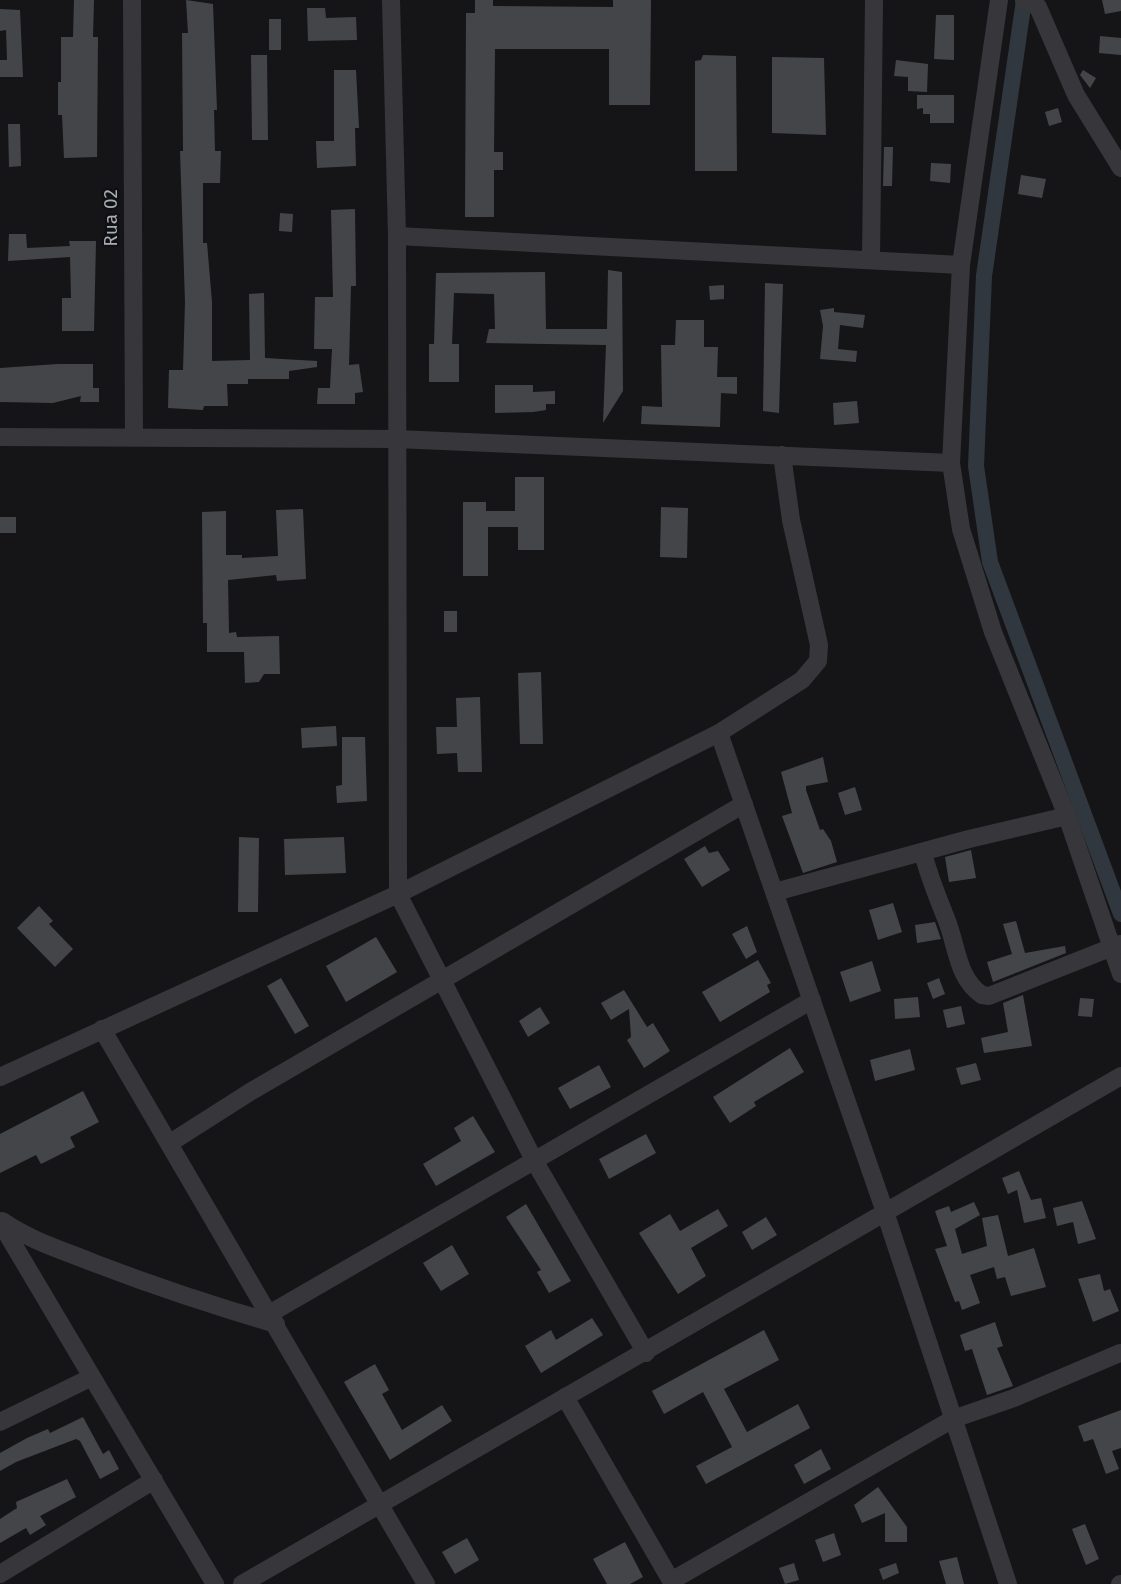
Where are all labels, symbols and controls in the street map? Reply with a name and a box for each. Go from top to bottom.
street label: Rua 02 [101,189,123,247]

